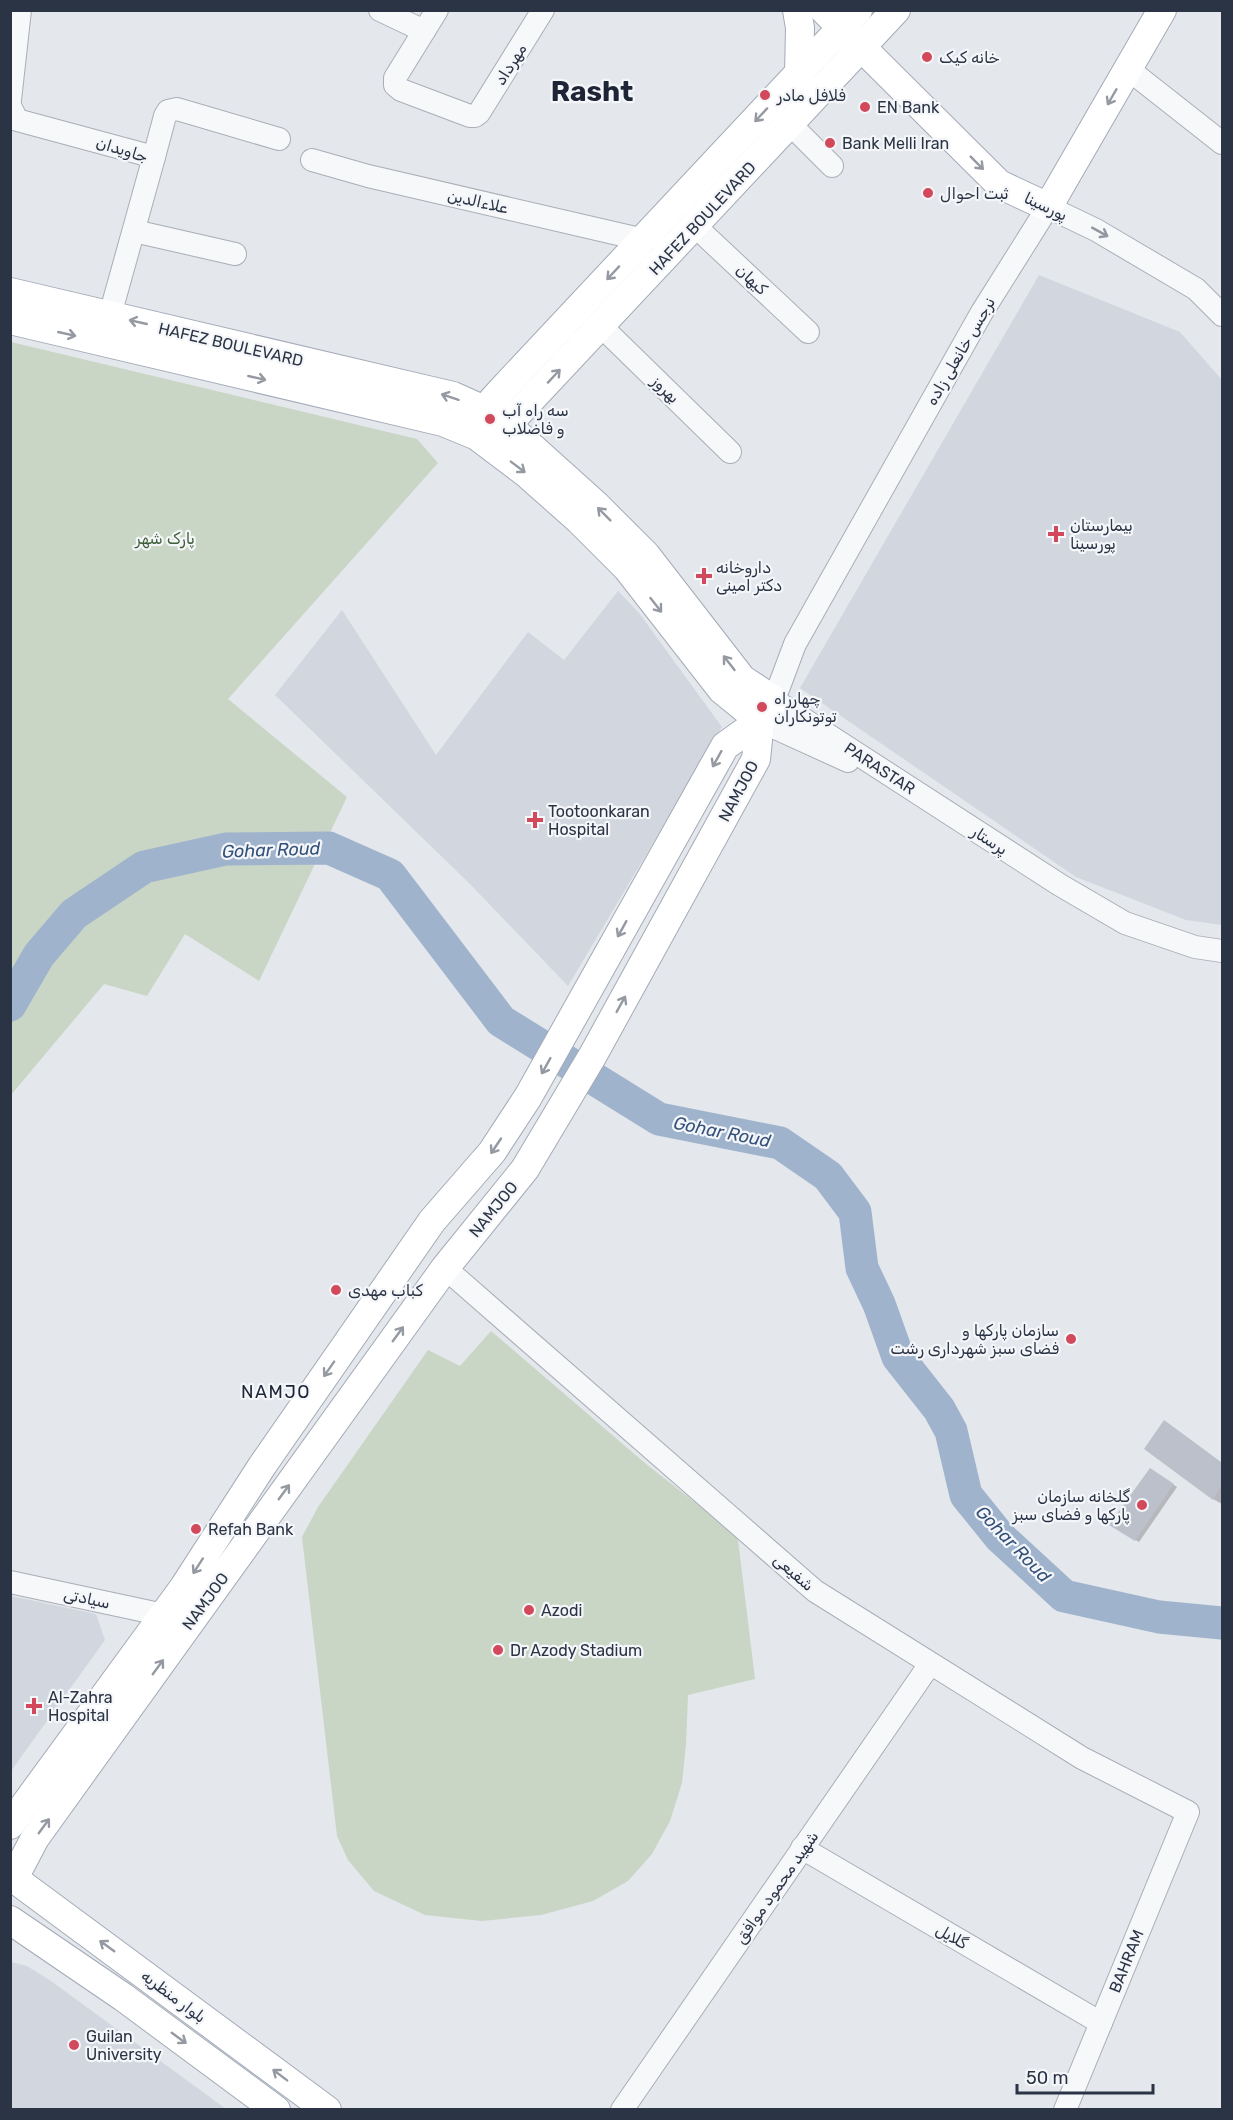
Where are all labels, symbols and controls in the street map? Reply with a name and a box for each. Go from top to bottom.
street label: مهرداد [490,40,531,89]
place label: خانه کیک [939,48,1000,67]
marker: خانه کیک [920,50,934,64]
district label: Rasht [551,75,633,108]
place label: فلافل مادر [776,86,846,106]
marker: فلافل مادر [758,88,772,102]
one-way arrow [1105,88,1117,105]
place label: EN Bank [877,98,940,117]
marker: EN Bank [858,100,872,114]
one-way arrow [754,107,768,122]
street label: جاویدان [93,133,150,167]
place label: Bank Melli Iran [842,134,949,153]
marker: Bank Melli Iran [823,136,837,150]
one-way arrow [970,155,985,170]
street label: HAFEZ BOULEVARD [645,158,760,279]
place label: ثبت احوال [940,184,1009,204]
street label: علاءالدین [446,185,510,218]
marker: ثبت احوال [921,186,935,200]
street label: پورسینا [1021,188,1071,226]
one-way arrow [1092,227,1109,239]
street label: کیهان [731,260,772,300]
one-way arrow [606,265,621,280]
street label: نرجس خانعلی زاده [922,294,1000,409]
one-way arrow [129,316,149,327]
street label: HAFEZ BOULEVARD [157,319,305,370]
one-way arrow [58,328,77,340]
one-way arrow [547,369,561,384]
street label: بهروز [646,371,684,408]
one-way arrow [247,373,266,385]
one-way arrow [442,390,460,401]
place label: سه راه آب و فاضلاب [502,401,569,439]
marker: سه راه آب و فاضلاب [483,412,497,426]
one-way arrow [510,461,526,474]
one-way arrow [597,506,611,521]
place label: بیمارستان پورسینا [1070,516,1133,554]
marker: بیمارستان پورسینا [1047,525,1065,543]
park label: پارک شهر [134,529,195,549]
place label: داروخانه دکتر امینی [716,558,782,596]
marker: داروخانه دکتر امینی [697,569,711,583]
one-way arrow [649,596,662,612]
one-way arrow [723,655,736,671]
place label: چهارراه توتونکاران [774,689,837,727]
marker: چهارراه توتونکاران [755,700,769,714]
street label: PARASTAR [841,739,919,798]
one-way arrow [711,750,723,767]
street label: NAMJOO [714,757,762,825]
place label: Tootoonkaran Hospital [548,802,650,839]
marker: Tootoonkaran Hospital [526,811,544,829]
street label: پرستار [967,821,1011,860]
water label: Gohar Roud [221,837,321,863]
one-way arrow [616,920,627,938]
one-way arrow [615,996,627,1013]
one-way arrow [539,1057,551,1074]
water label: Gohar Roud [672,1112,773,1152]
one-way arrow [490,1137,502,1153]
street label: NAMJOO [465,1178,522,1241]
place label: کباب مهدی [348,1281,424,1301]
marker: کباب مهدی [329,1283,343,1297]
place label: سازمان پارکها و فضای سبز شهرداری رشت [890,1321,1059,1359]
one-way arrow [392,1326,404,1342]
marker: سازمان پارکها و فضای سبز شهرداری رشت [1064,1332,1078,1346]
one-way arrow [323,1360,335,1376]
district label: NAMJO [241,1381,311,1403]
one-way arrow [278,1485,290,1501]
place label: گلخانه سازمان پارکها و فضای سبز [1011,1487,1131,1525]
marker: گلخانه سازمان پارکها و فضای سبز [1135,1498,1149,1512]
water label: Gohar Roud [971,1501,1055,1587]
place label: Refah Bank [208,1520,294,1539]
marker: Refah Bank [189,1522,203,1536]
street label: شفیعی [770,1550,818,1595]
one-way arrow [191,1557,203,1574]
street label: NAMJOO [178,1569,233,1634]
street label: سیادتی [62,1584,112,1613]
place label: Azodi [541,1601,582,1620]
marker: Azodi [522,1603,536,1617]
place label: Dr Azody Stadium [510,1641,642,1660]
marker: Dr Azody Stadium [491,1643,505,1657]
one-way arrow [152,1660,164,1676]
place label: Al-Zahra Hospital [48,1688,113,1725]
marker: Al-Zahra Hospital [25,1697,43,1715]
one-way arrow [38,1818,50,1834]
street label: شهید محمود موافق [730,1827,823,1948]
street label: گلایل [932,1920,972,1953]
street label: BAHRAM [1105,1927,1148,1996]
one-way arrow [99,1940,115,1952]
street label: بلوار منظریه [137,1966,210,2028]
place label: Guilan University [86,2027,162,2064]
one-way arrow [170,2032,186,2044]
marker: Guilan University [67,2038,81,2052]
scale bar [1017,2057,1154,2095]
text: 50 m [1026,2067,1069,2089]
one-way arrow [273,2068,289,2081]

